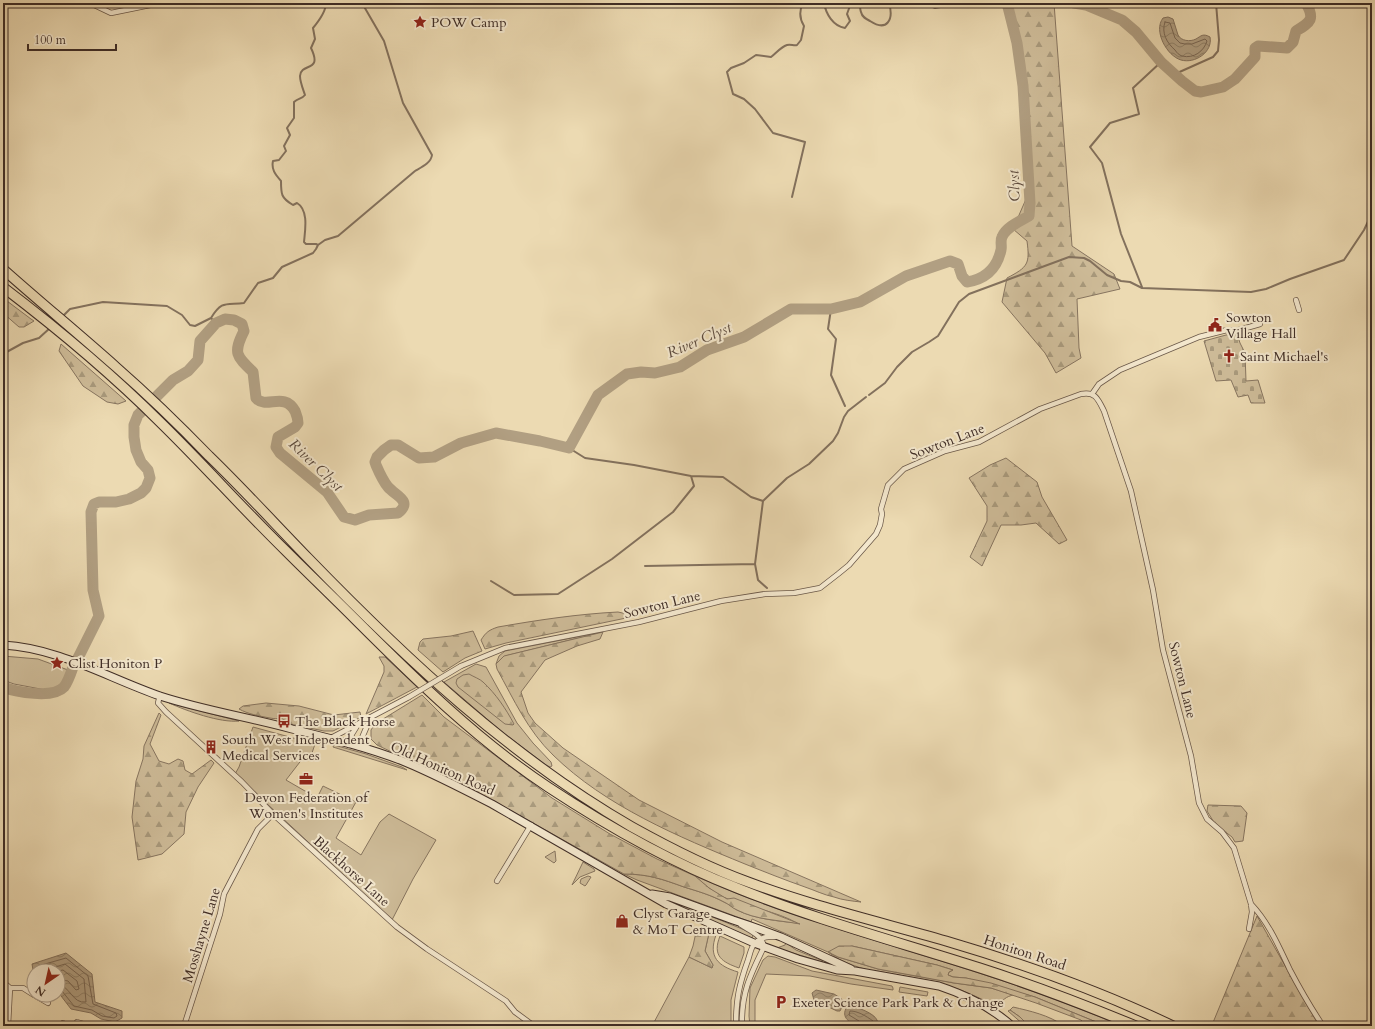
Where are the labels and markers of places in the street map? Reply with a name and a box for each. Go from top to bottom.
place label: POW Camp [431,13,507,32]
place icon: POW Camp [412,14,428,30]
place label: Sowton Village Hall [1226,308,1297,343]
public building icon: Sowton Village Hall [1207,317,1223,333]
place label: Saint Michael's [1240,347,1328,366]
church icon: Saint Michael's [1221,348,1237,364]
place label: Clist Honiton P [68,654,162,673]
place icon: Clist Honiton P [49,655,65,671]
place label: The Black Horse [295,712,395,731]
bus stop icon: The Black Horse [276,713,292,729]
place label: South West Independent Medical Services [222,730,370,765]
building icon: South West Independent Medical Services [203,739,219,755]
office icon: Devon Federation of Women's Institutes [298,771,314,787]
place label: Devon Federation of Women's Institutes [245,788,370,823]
place label: Clyst Garage & MoT Centre [633,904,723,939]
shop icon: Clyst Garage & MoT Centre [614,913,630,929]
place label: Exeter Science Park Park & Change [792,993,1004,1012]
parking icon: Exeter Science Park Park & Change [773,994,789,1010]

